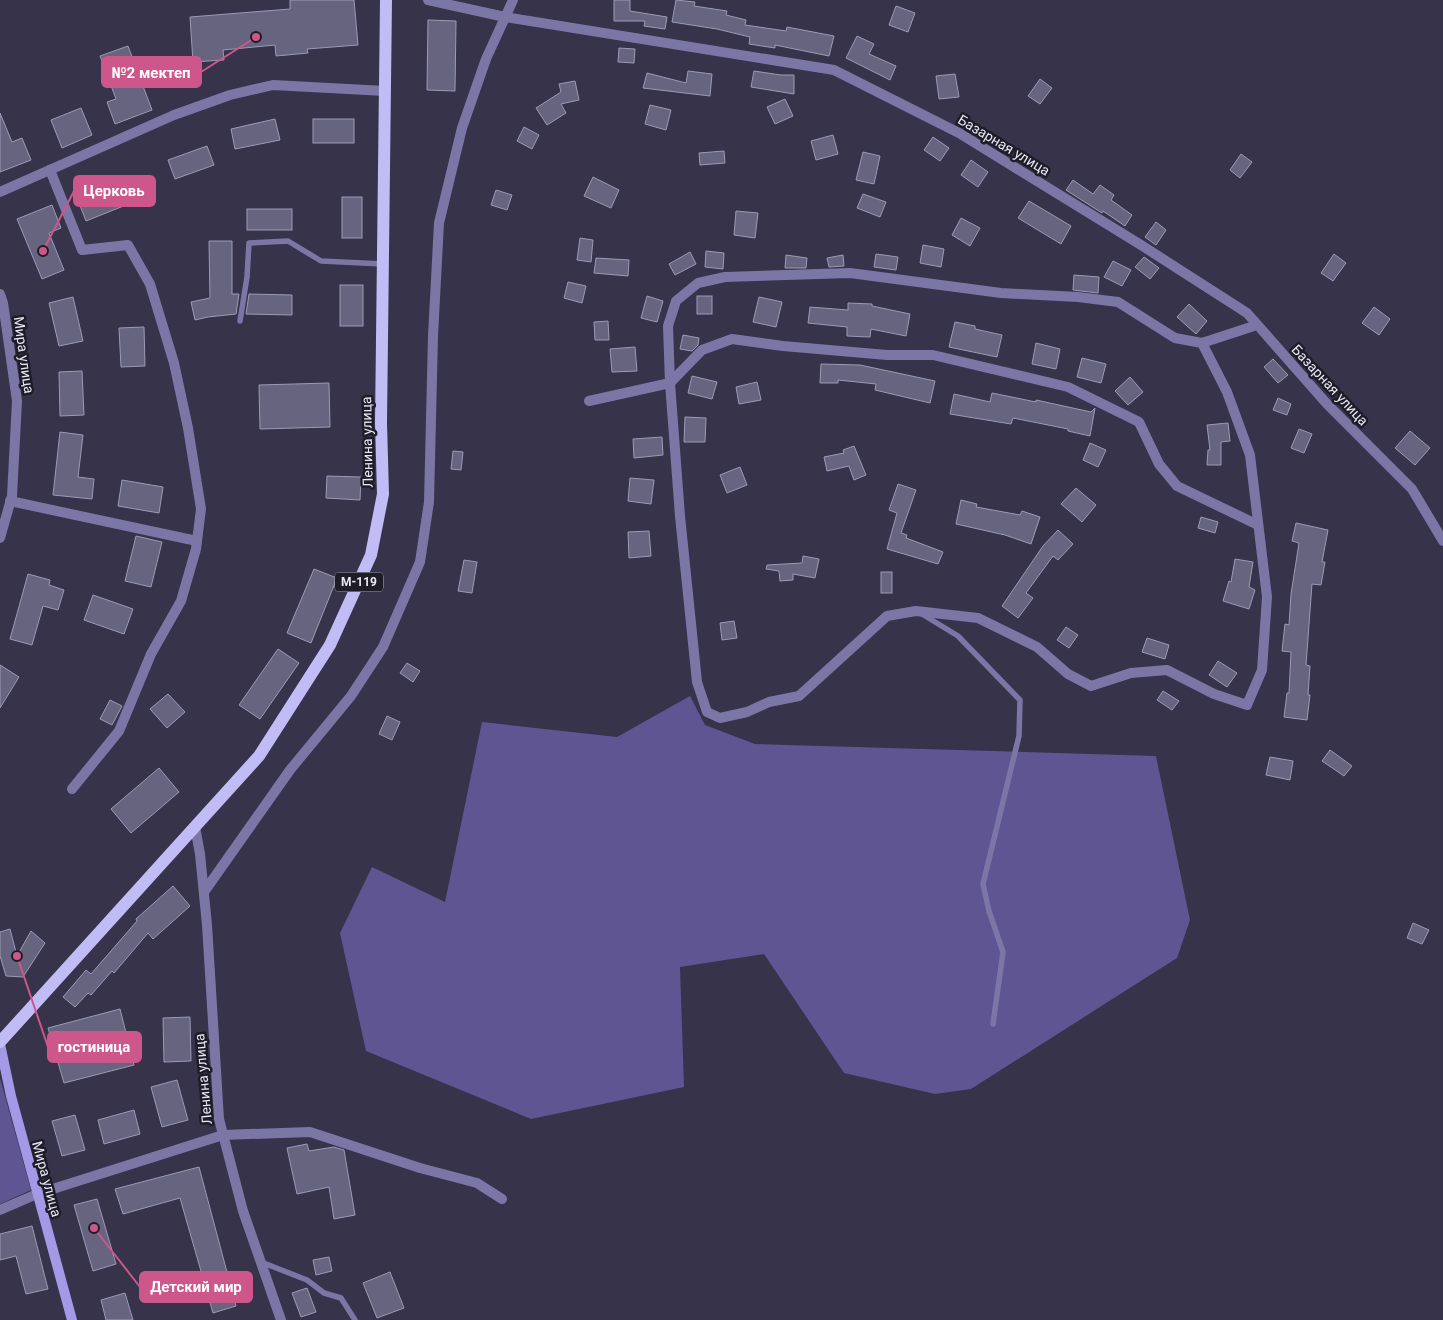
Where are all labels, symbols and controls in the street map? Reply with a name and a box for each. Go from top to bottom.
callout: №2 мектеп [102,57,201,87]
text: №2 мектеп [111,64,191,82]
street label: Базарная улица [955,111,1053,179]
callout: Церковь [74,176,155,206]
text: Церковь [83,182,145,200]
street label: Мира улица [11,315,37,395]
street label: Базарная улица [1289,341,1371,429]
street label: Ленина улица [358,396,376,488]
road number: М-119 [335,572,383,592]
callout: гостиница [48,1032,141,1062]
street label: Ленина улица [191,1033,215,1125]
text: гостиница [58,1038,130,1056]
street label: Мира улица [29,1139,65,1219]
callout: Детский мир [140,1272,252,1302]
text: Детский мир [150,1278,242,1296]

